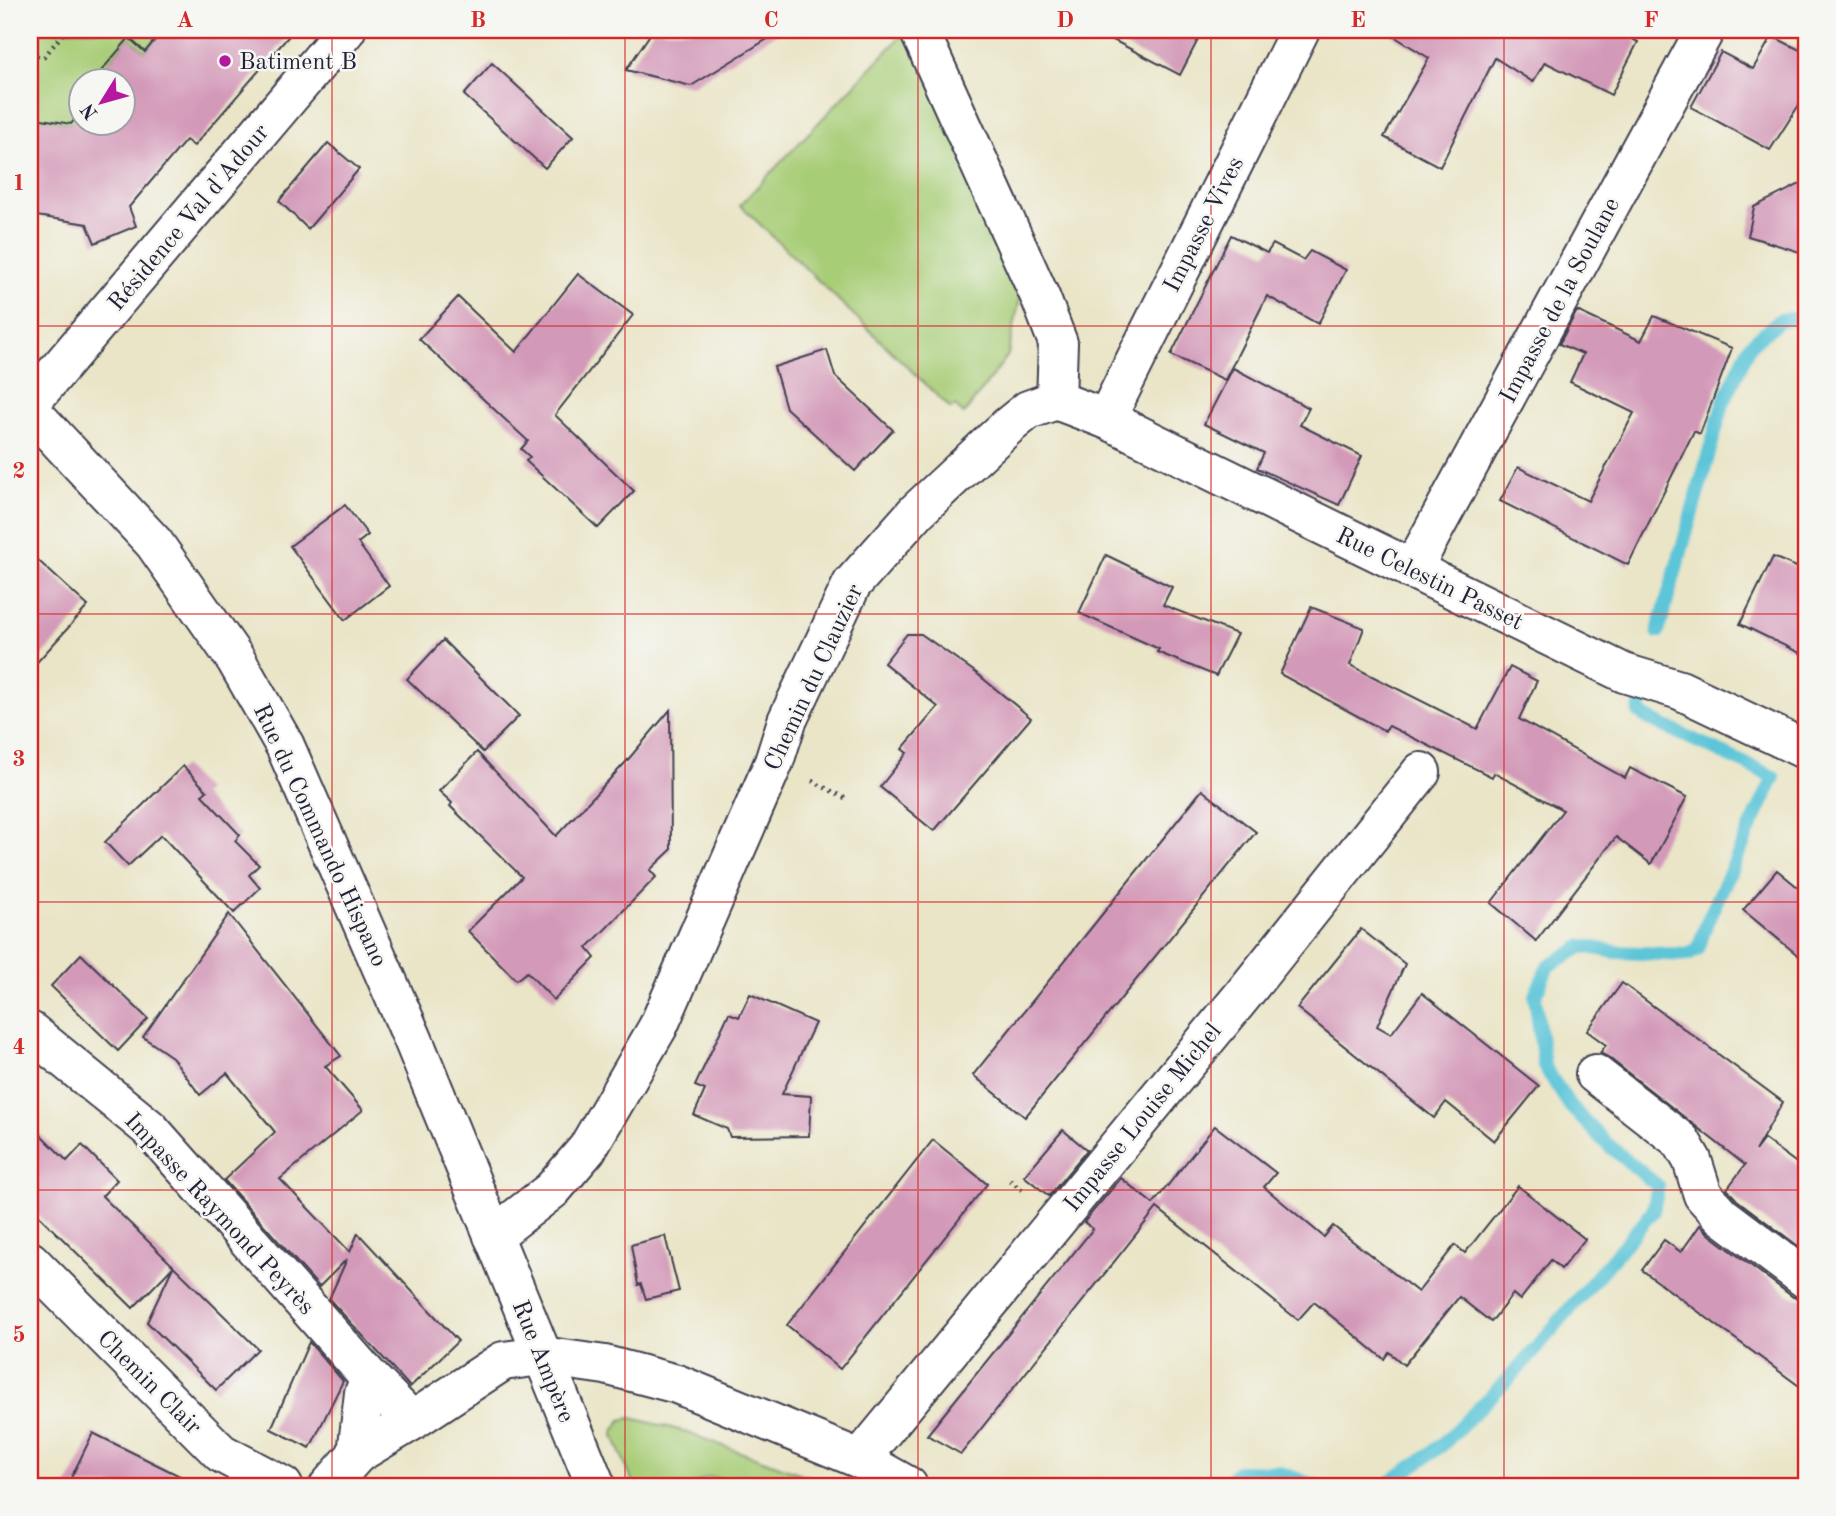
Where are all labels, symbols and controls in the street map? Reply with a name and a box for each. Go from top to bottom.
text: A [176,9,194,32]
text: B [470,9,486,32]
text: C [763,9,779,32]
text: D [1056,9,1074,32]
text: E [1350,9,1366,32]
text: F [1643,9,1659,32]
place label: Batiment B [239,51,357,75]
marker: Batiment B [217,53,233,69]
north arrow [66,66,136,136]
text: N [78,99,102,122]
street label: Résidence Val d'Adour [105,120,274,316]
street label: Impasse Vives [1160,153,1249,296]
text: 1 [12,172,26,195]
street label: Impasse de la Soulane [1496,194,1625,408]
text: 2 [12,460,26,483]
street label: Rue Celestin Passet [1332,524,1526,635]
street label: Chemin du Clauzier [761,581,869,775]
street label: Rue du Commando Hispano [248,701,391,971]
text: 3 [12,748,26,771]
street label: Impasse Louise Michel [1060,1020,1227,1217]
text: 4 [12,1036,26,1059]
street label: Impasse Raymond Peyrès [119,1109,318,1320]
street label: Rue Ampère [507,1297,578,1426]
text: 5 [12,1324,26,1347]
street label: Chemin Clair [92,1327,205,1440]

